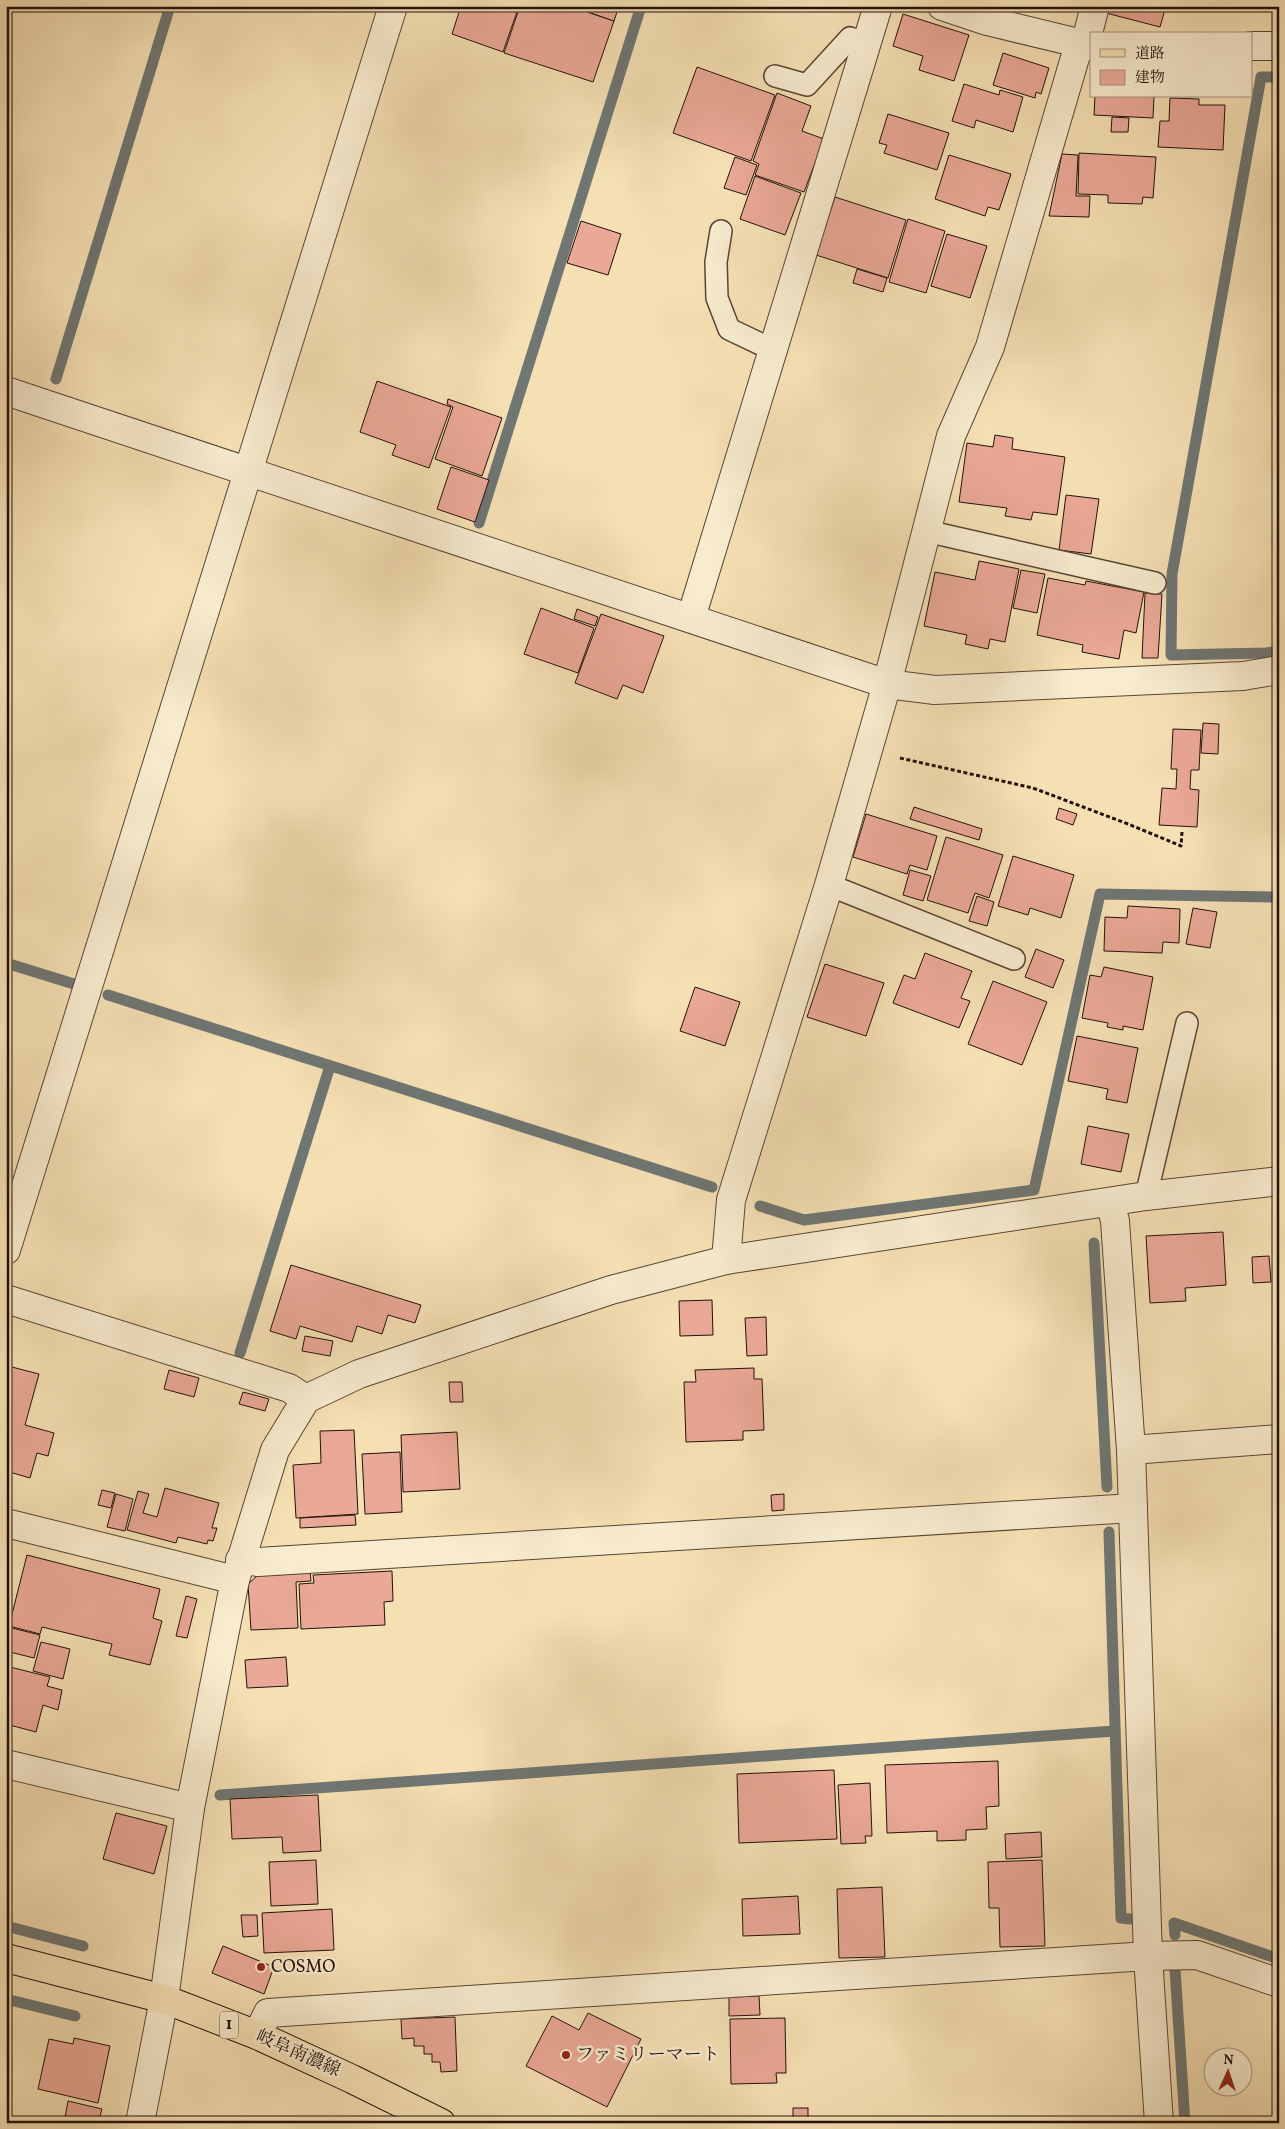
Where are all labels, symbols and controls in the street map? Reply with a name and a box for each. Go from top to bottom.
legend [1090,32,1252,98]
text: 道路 [1135,44,1165,65]
text: 建物 [1135,68,1165,89]
place label: COSMO [271,1955,335,1980]
marker: COSMO [255,1961,267,1973]
road number: 1 [220,2012,238,2038]
street label: 岐阜南濃線 [252,2024,344,2084]
place label: ファミリーマート [576,2043,720,2068]
north arrow [1202,2046,1252,2096]
marker: ファミリーマート [560,2049,572,2061]
text: N [1223,2051,1234,2070]

